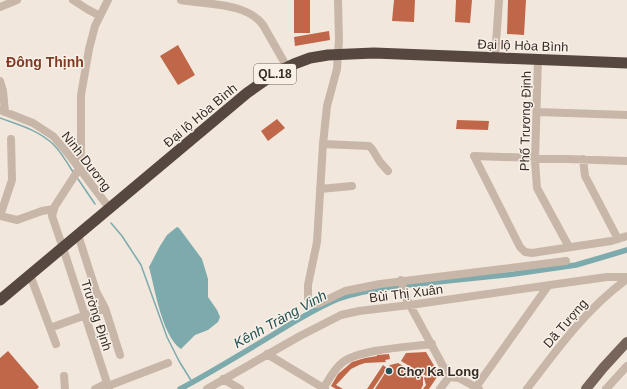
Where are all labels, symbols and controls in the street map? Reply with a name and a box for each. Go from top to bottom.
street label: Đại lộ Hòa Bình [477,36,569,55]
district label: Đông Thịnh [6,54,84,70]
road number: QL.18 [254,64,296,84]
street label: Phố Trương Định [517,71,534,171]
street label: Đại lộ Hòa Bình [161,80,240,150]
street label: Ninh Dương [59,129,115,194]
street label: Trường Định [78,278,115,353]
street label: Bùi Thị Xuân [368,282,444,305]
water label: Kênh Tràng Vinh [231,287,329,351]
street label: Dã Tượng [540,296,591,351]
place label: Chợ Ka Long [397,364,479,379]
marker: Chợ Ka Long [384,366,394,376]

